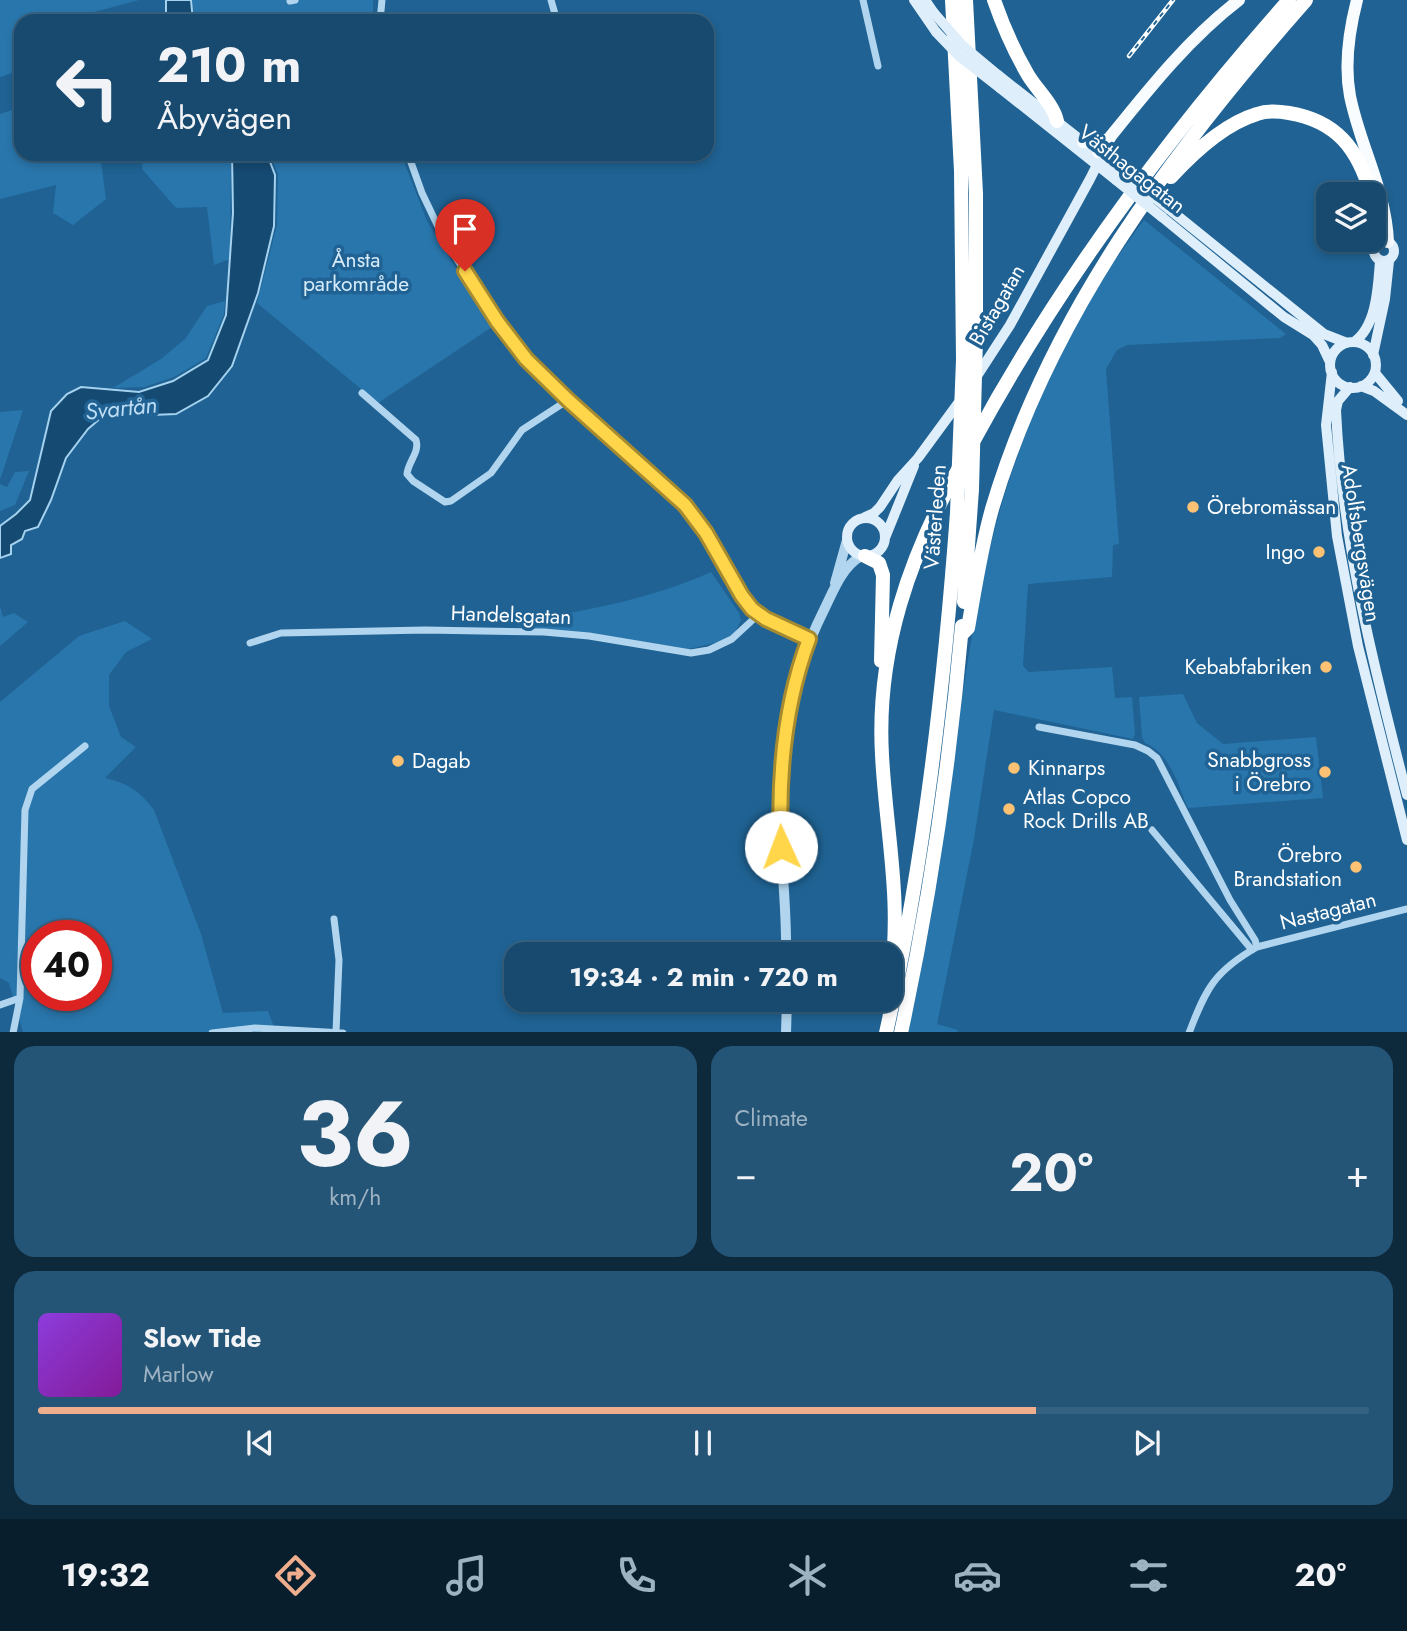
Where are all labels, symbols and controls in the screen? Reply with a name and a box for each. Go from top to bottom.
text: 210 m [157,30,301,100]
icon: left [42,42,133,133]
text: Åbyvägen [157,95,292,141]
street label: Västhagagatan [1072,117,1192,221]
map controls [1316,182,1386,252]
button: layers [1316,182,1386,252]
pin [435,199,495,271]
icon: arrive [446,210,484,248]
park label: Ånsta parkområde [303,245,409,299]
street label: Bistagatan [962,259,1032,351]
water label: Svartån [83,387,159,429]
street label: Adolfsbergsvägen [1334,462,1388,624]
street label: Västerleden [916,464,954,570]
place label: Örebromässan [1207,492,1336,522]
marker: Örebromässan [1185,499,1201,515]
place label: Ingo [1265,537,1305,567]
marker: Ingo [1311,544,1327,560]
street label: Handelsgatan [450,598,572,632]
place label: Kebabfabriken [1184,652,1312,682]
marker: Kebabfabriken [1318,659,1334,675]
place label: Snabbgross i Örebro [1207,745,1311,799]
place label: Dagab [412,746,470,776]
marker: Dagab [390,753,406,769]
place label: Kinnarps [1028,753,1105,783]
marker: Kinnarps [1006,760,1022,776]
marker: Snabbgross i Örebro [1317,764,1333,780]
place label: Atlas Copco Rock Drills AB [1023,782,1149,836]
marker: Atlas Copco Rock Drills AB [1001,801,1017,817]
position arrow [744,810,818,884]
place label: Örebro Brandstation [1233,840,1342,894]
marker: Örebro Brandstation [1348,859,1364,875]
street label: Nastagatan [1277,885,1379,937]
speed limit sign: 40 [21,920,112,1011]
text: 19:34 · 2 min · 720 m [569,958,838,996]
text: 36 [297,1069,414,1200]
text: Climate [735,1101,808,1135]
text: 20° [1009,1135,1093,1211]
text: − [735,1146,757,1201]
text: + [1346,1146,1369,1201]
text: km/h [329,1180,381,1214]
text: Slow Tide [143,1319,262,1357]
text: Marlow [143,1357,214,1391]
icon: previous [241,1424,279,1462]
icon: pause [684,1424,722,1462]
icon: next [1128,1424,1166,1462]
icon: directions [271,1551,320,1600]
icon: music [442,1551,491,1600]
icon: phone [612,1551,661,1600]
icon: climate [783,1551,832,1600]
icon: car [953,1551,1002,1600]
icon: filters [1124,1551,1173,1600]
text: 19:32 [61,1552,150,1598]
text: 20° [1294,1552,1346,1598]

